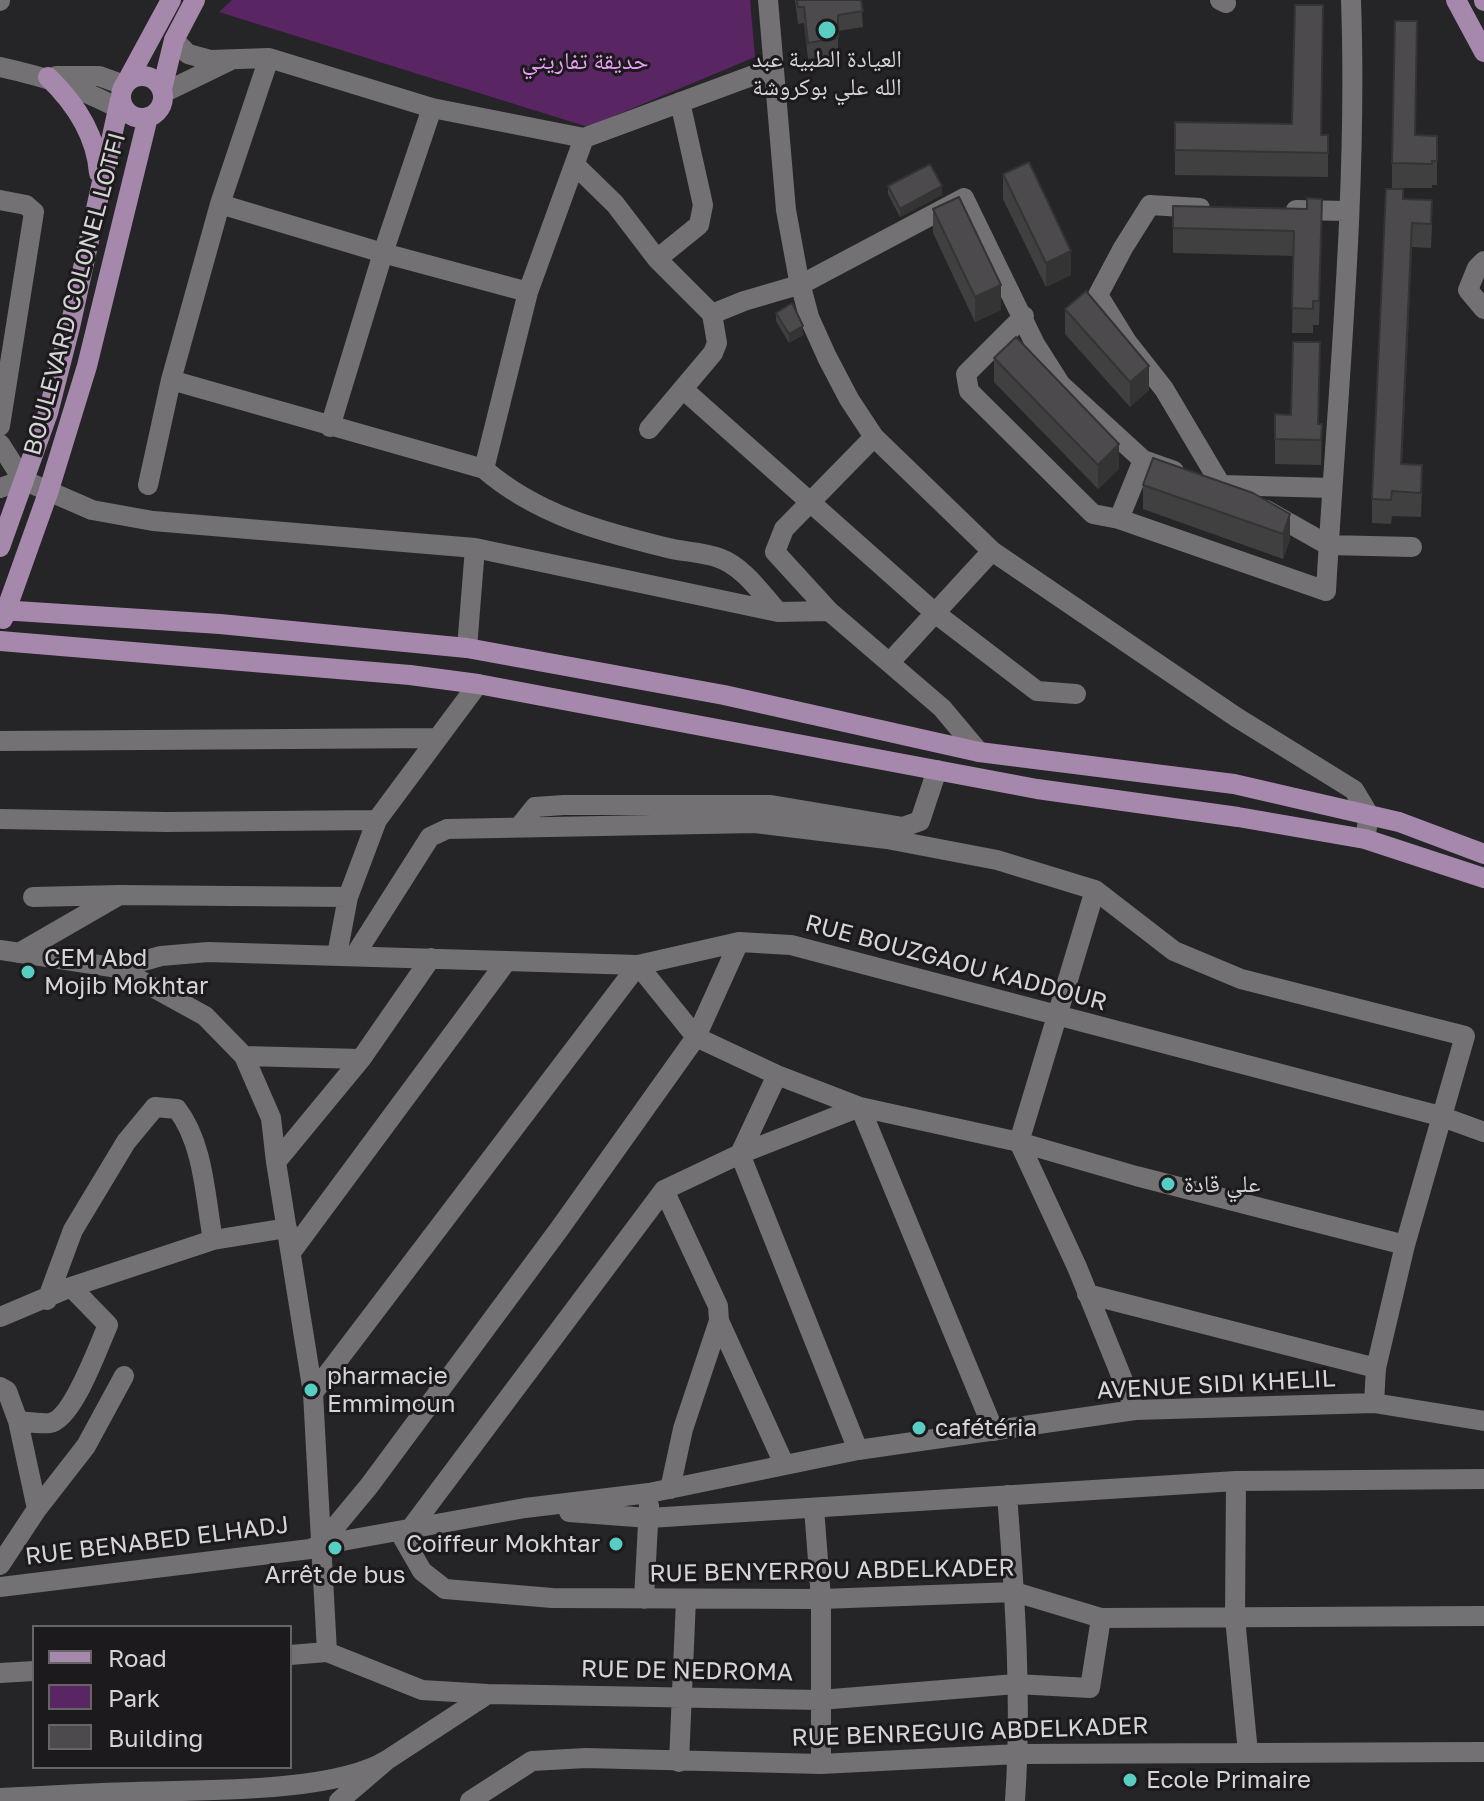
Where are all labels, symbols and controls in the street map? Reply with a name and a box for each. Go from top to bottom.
marker: العيادة الطبية عبد الله علي بوكروشة [816,19,838,41]
place label: العيادة الطبية عبد الله علي بوكروشة [752,45,902,101]
park label: حديقة تفاريتي [521,47,649,75]
street label: BOULEVARD COLONEL LOTFI [18,130,132,458]
street label: RUE BOUZGAOU KADDOUR [802,909,1110,1017]
place label: CEM Abd Mojib Mokhtar [44,944,208,1000]
marker: CEM Abd Mojib Mokhtar [19,963,37,981]
place label: علي قادة [1184,1170,1260,1198]
marker: علي قادة [1159,1175,1177,1193]
place label: pharmacie Emmimoun [327,1362,455,1418]
street label: AVENUE SIDI KHELIL [1096,1364,1336,1406]
marker: pharmacie Emmimoun [302,1381,320,1399]
place label: cafétéria [935,1414,1037,1442]
marker: cafétéria [910,1419,928,1437]
street label: RUE BENABED ELHADJ [23,1511,291,1571]
place label: Coiffeur Mokhtar [406,1530,600,1558]
marker: Coiffeur Mokhtar [607,1535,625,1553]
marker: Arrêt de bus [326,1539,344,1557]
street label: RUE BENYERROU ABDELKADER [649,1553,1015,1589]
place label: Arrêt de bus [265,1561,405,1589]
legend [32,1625,292,1769]
text: Road [108,1643,167,1672]
street label: RUE DE NEDROMA [581,1655,793,1687]
text: Park [108,1683,160,1712]
street label: RUE BENREGUIG ABDELKADER [791,1711,1149,1753]
text: Building [108,1723,203,1752]
place label: Ecole Primaire [1146,1766,1311,1794]
marker: Ecole Primaire [1121,1771,1139,1789]

